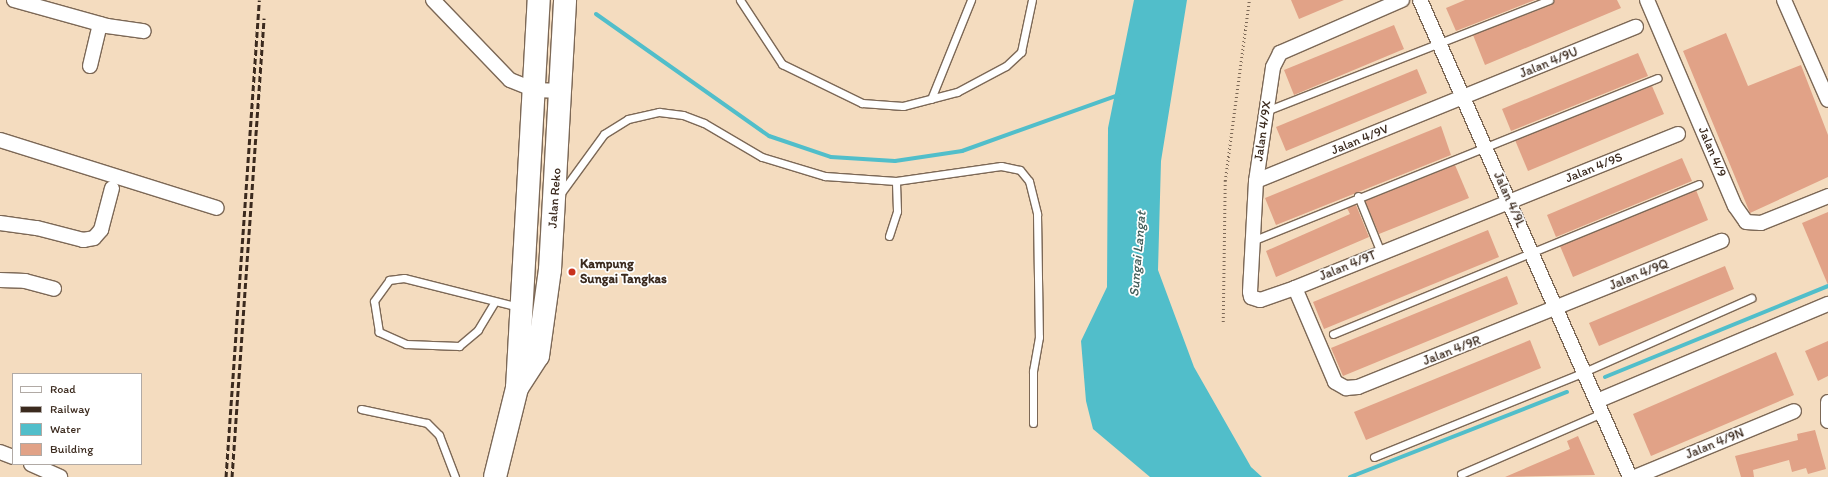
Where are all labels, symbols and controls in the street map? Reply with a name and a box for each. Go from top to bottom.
street label: Jalan 4/9U [1518,44,1580,82]
street label: Jalan 4/9X [1251,100,1275,162]
street label: Jalan 4/9V [1329,121,1391,159]
street label: Jalan 4/9 [1694,125,1730,179]
street label: Jalan 4/9S [1563,149,1625,187]
street label: Jalan Reko [545,167,565,229]
street label: Jalan 4/9L [1490,170,1528,230]
water label: Sungai Langat [1126,211,1150,297]
street label: Jalan 4/9T [1317,248,1379,284]
street label: Jalan 4/9Q [1607,256,1671,294]
place label: Kampung Sungai Tangkas [580,257,667,288]
marker: Kampung Sungai Tangkas [567,267,577,277]
street label: Jalan 4/9R [1421,333,1483,369]
legend [12,373,142,465]
text: Road [50,382,76,396]
text: Railway [50,402,90,416]
text: Water [50,422,81,436]
street label: Jalan 4/9N [1684,425,1746,463]
text: Building [50,442,93,456]

